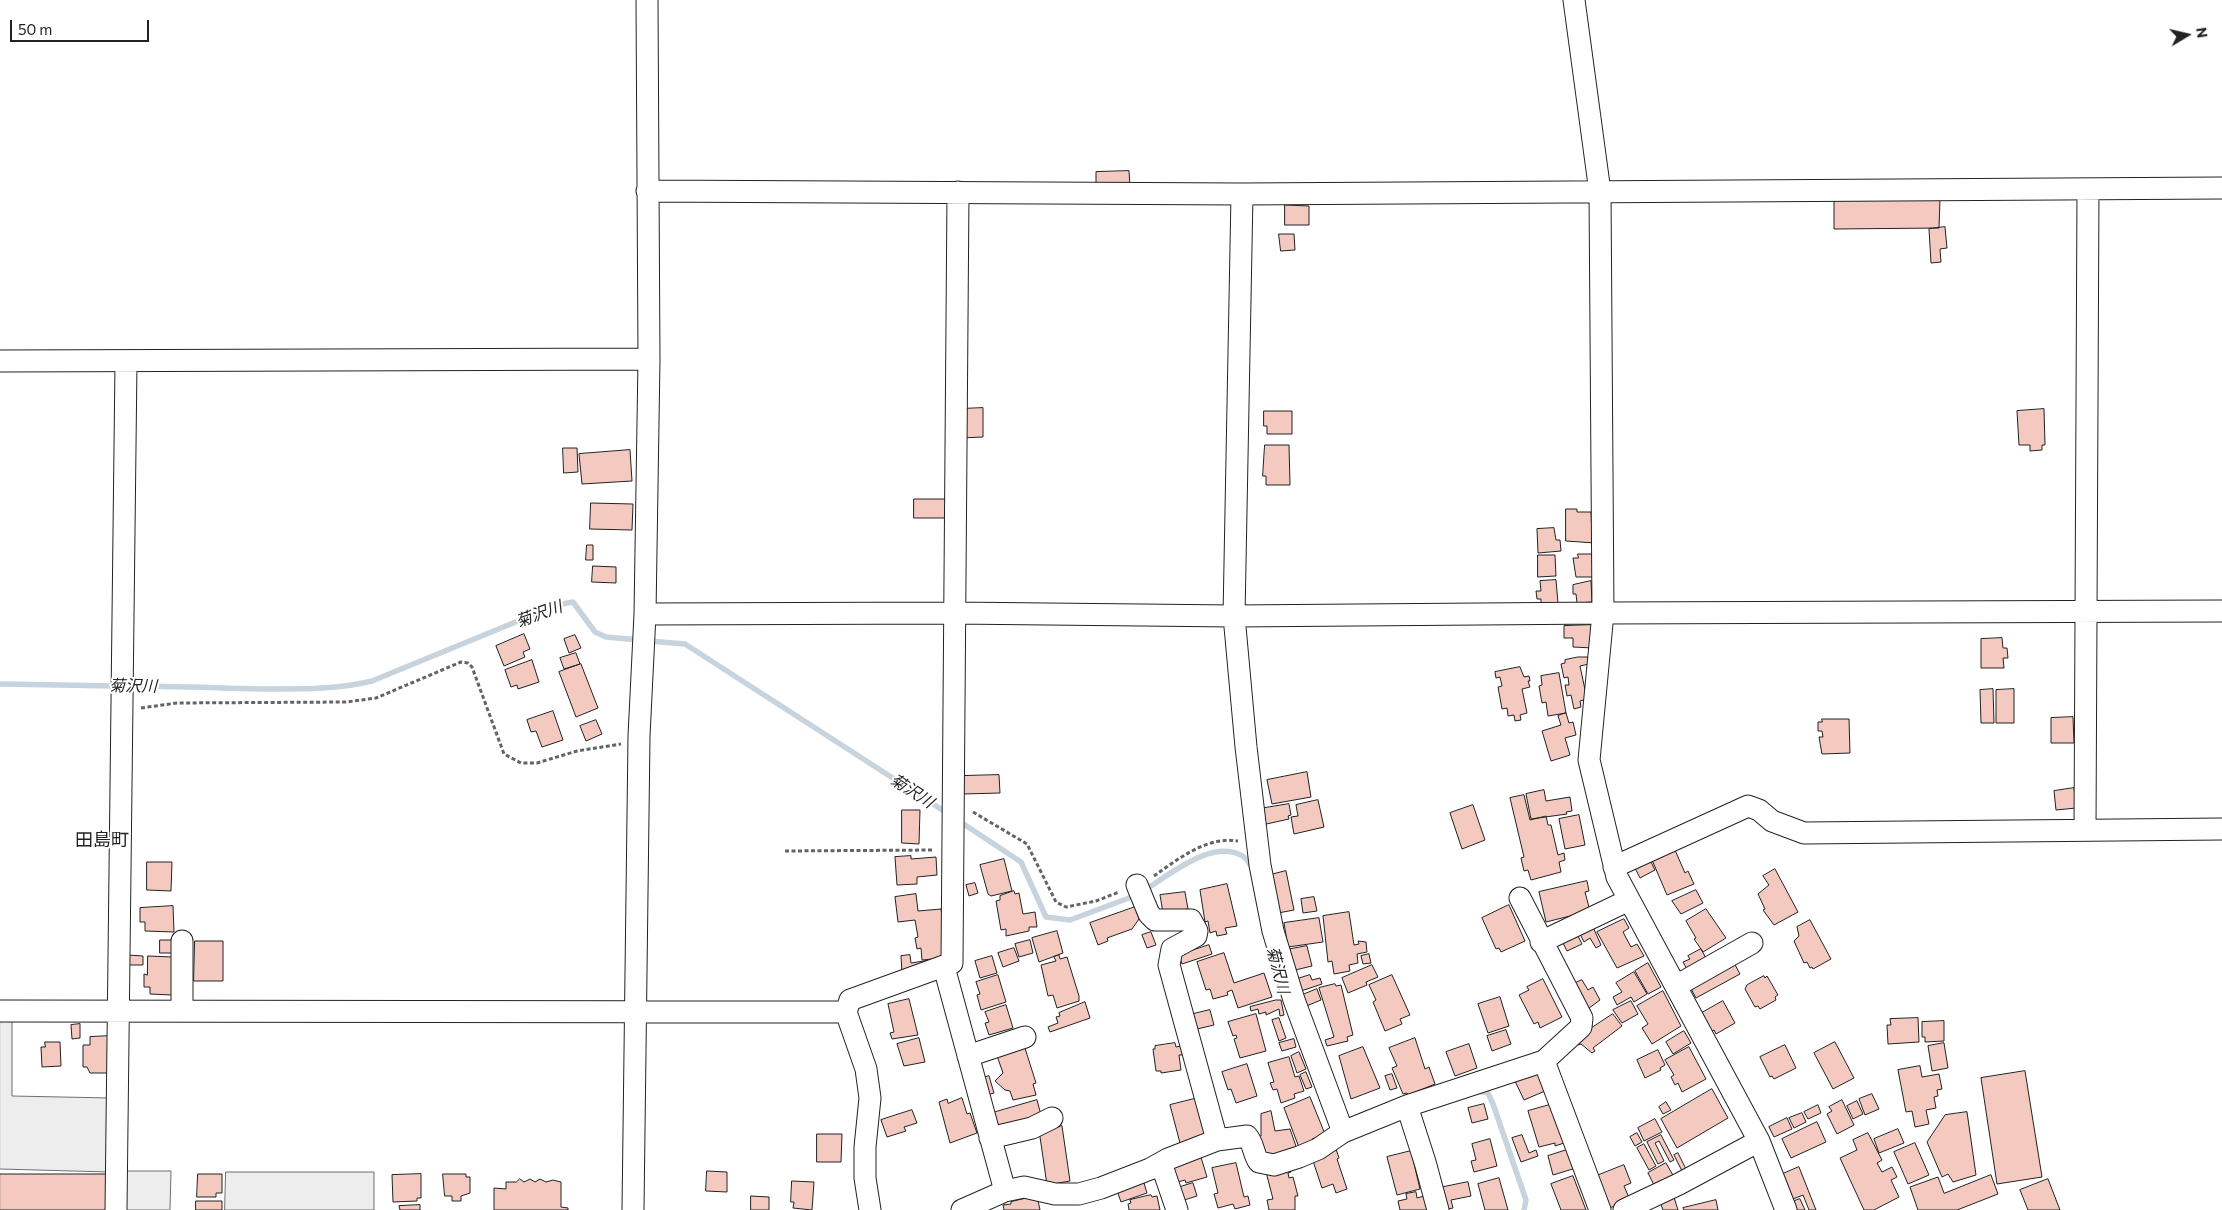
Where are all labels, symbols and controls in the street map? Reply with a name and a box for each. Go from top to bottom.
scale bar [12,10,151,42]
north arrow [2162,10,2212,60]
text: 50 m [18,20,52,38]
text: N [2193,26,2212,39]
water label: 菊沢川 [513,597,565,631]
water label: 菊沢川 [109,676,157,696]
water label: 菊沢川 [887,770,937,812]
district label: 田島町 [75,829,129,851]
water label: 菊沢川 [1263,944,1293,996]

